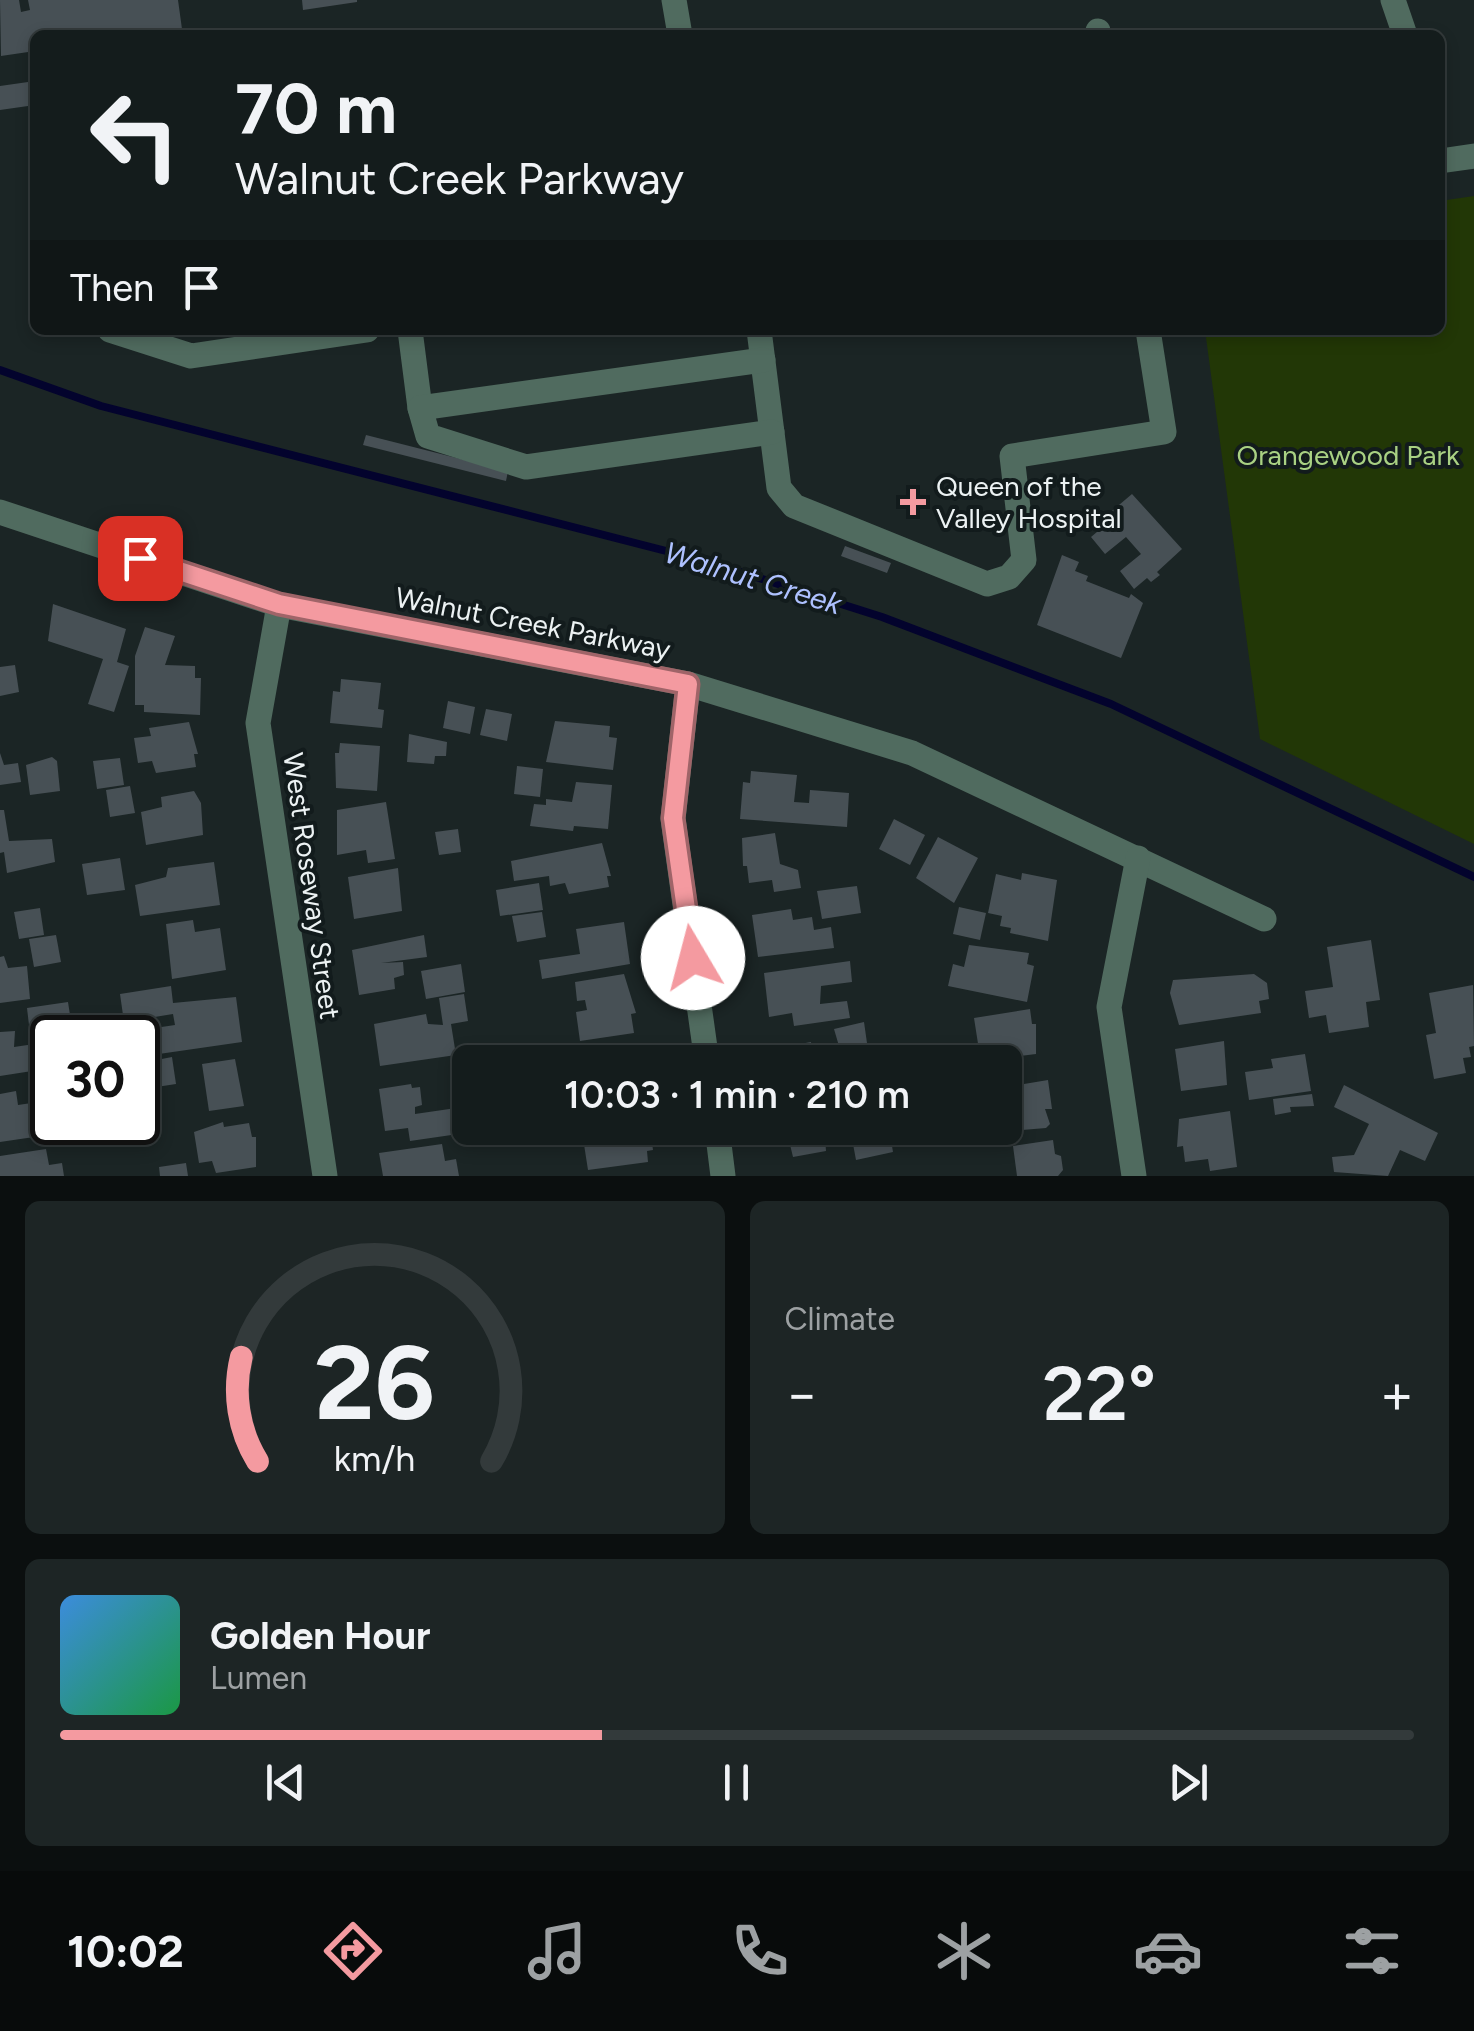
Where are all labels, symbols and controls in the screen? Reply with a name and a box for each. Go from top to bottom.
text: 70 m [235,66,397,151]
icon: left [70,70,200,200]
text: Walnut Creek Parkway [235,151,684,205]
icon: arrive [174,260,229,315]
text: Then [70,265,154,311]
park label: Orangewood Park [1236,438,1460,472]
place label: Queen of the Valley Hospital [936,469,1122,535]
marker: Queen of the Valley Hospital [900,489,926,515]
pin [98,516,183,601]
icon: arrive [113,531,168,586]
water label: Walnut Creek [660,533,848,623]
street label: Walnut Creek Parkway [393,580,674,666]
street label: West Roseway Street [276,750,348,1022]
position arrow [641,906,745,1010]
speed limit sign: 30 [30,1015,160,1145]
text: 10:03 · 1 min · 210 m [564,1072,910,1118]
text: Climate [785,1300,895,1338]
text: 26 [314,1320,435,1445]
text: 22° [1042,1349,1156,1439]
text: − [785,1361,819,1427]
text: + [1380,1361,1414,1427]
text: km/h [334,1437,416,1480]
text: Golden Hour [210,1613,431,1659]
text: Lumen [210,1659,307,1697]
icon: previous [258,1755,313,1810]
icon: pause [709,1755,764,1810]
icon: next [1161,1755,1216,1810]
icon: directions [318,1916,388,1986]
icon: music [522,1916,592,1986]
icon: phone [725,1916,795,1986]
icon: climate [929,1916,999,1986]
icon: car [1133,1916,1203,1986]
icon: filters [1337,1916,1407,1986]
text: 10:02 [67,1924,184,1978]

